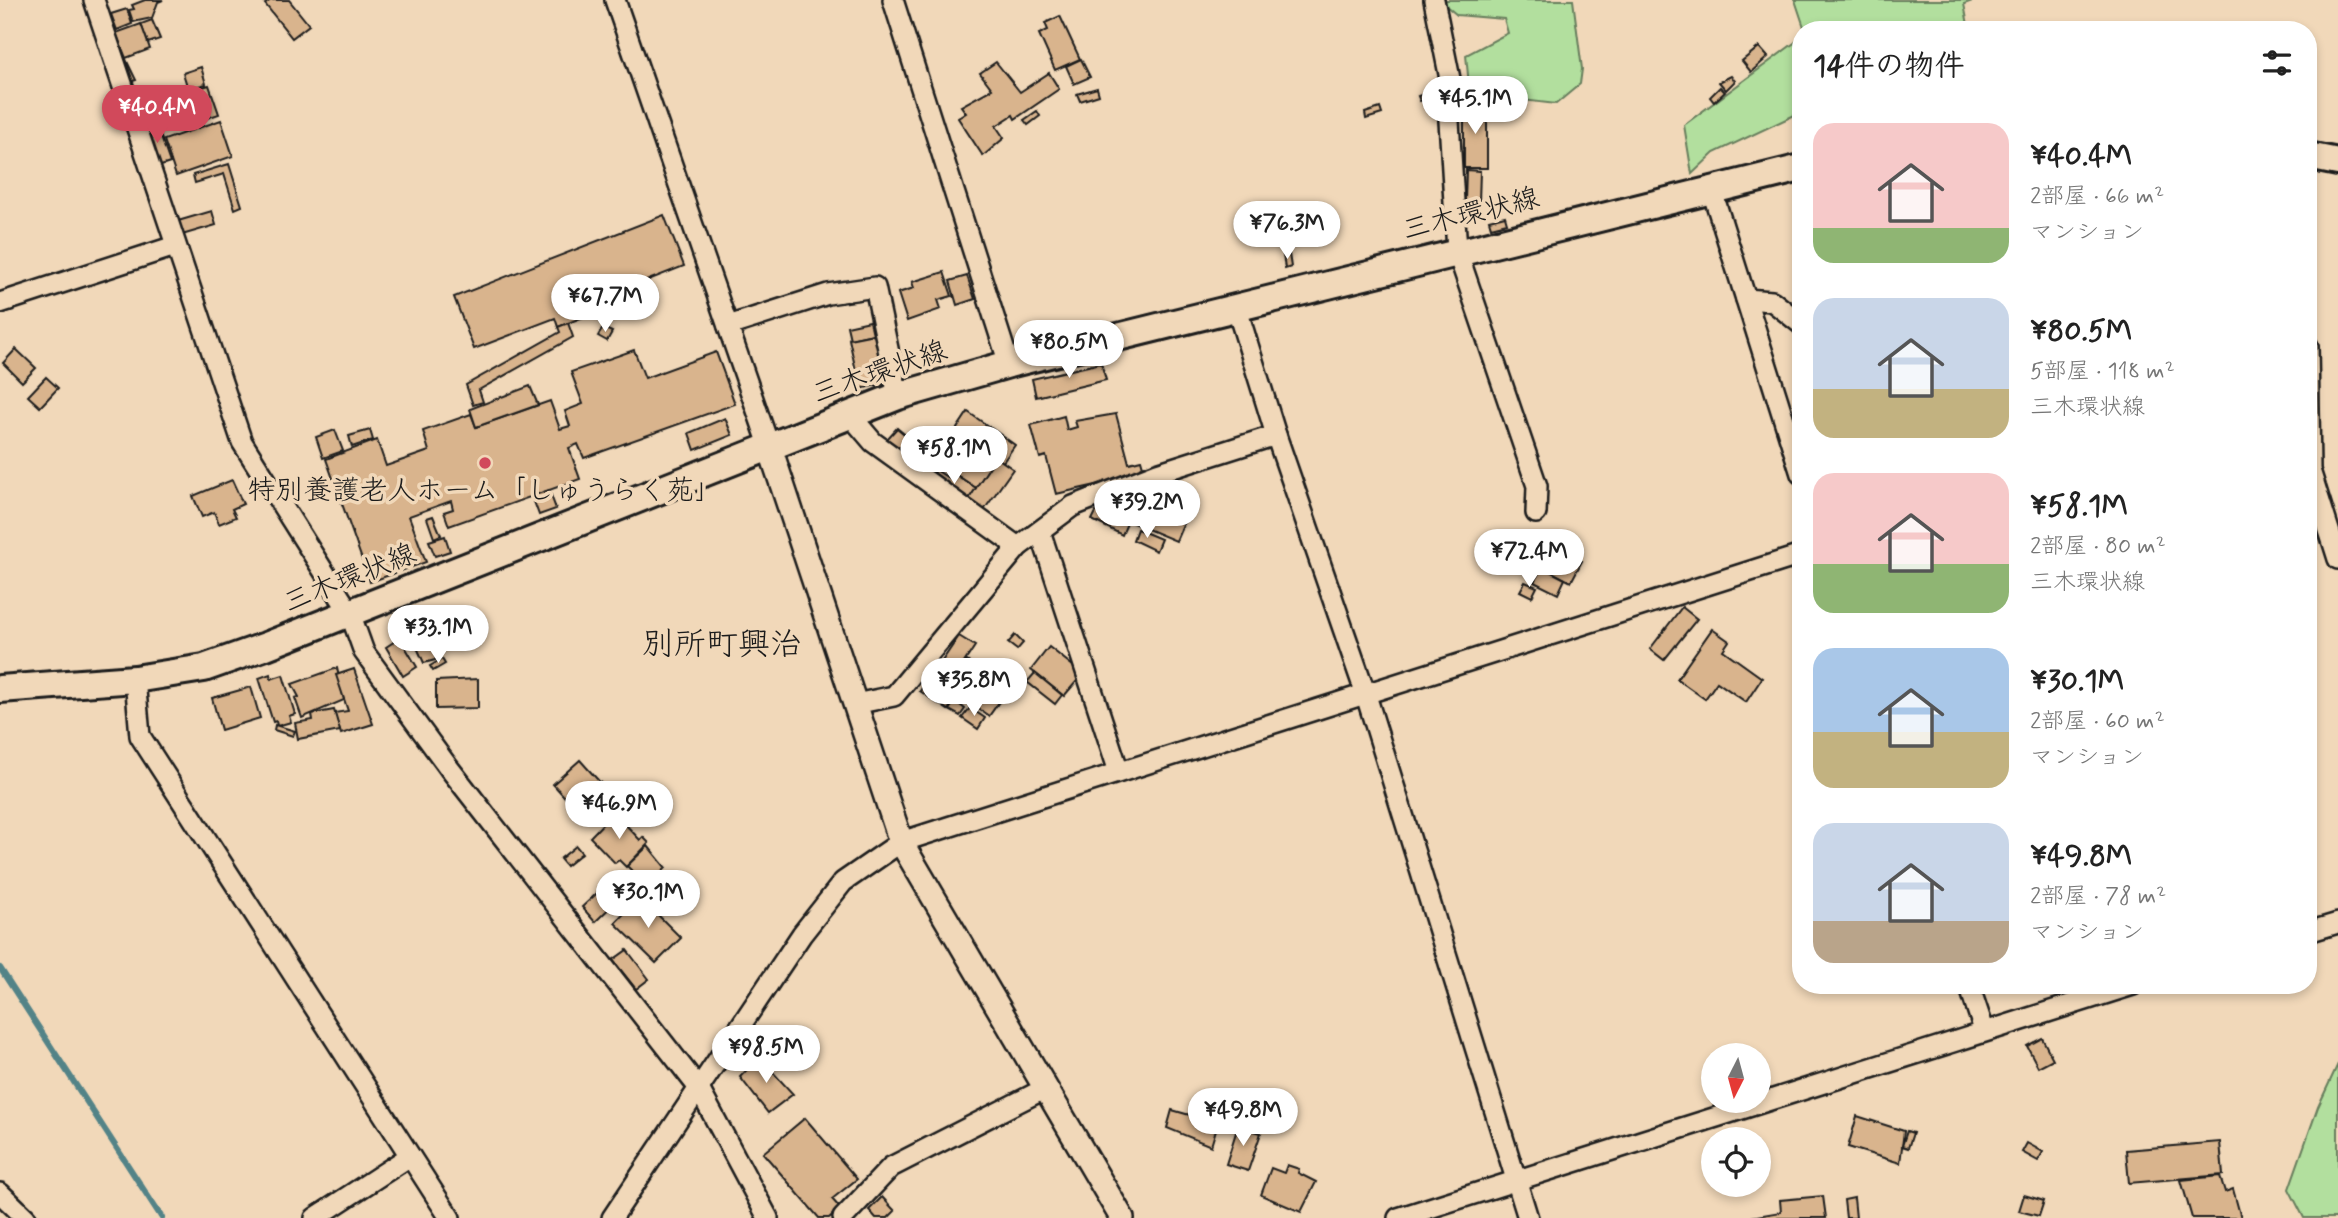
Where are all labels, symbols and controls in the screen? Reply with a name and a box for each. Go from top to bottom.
icon: filters [2258,44,2296,82]
text: 14件の物件 [1813,47,1965,86]
pin: ¥45.1M [1418,76,1532,136]
text: ¥45.1M [1438,84,1512,114]
pin: ¥40.4M [100,86,214,145]
text: ¥40.4M [118,93,196,123]
text: ¥40.4M [2030,137,2132,176]
icon: home [1869,151,1953,235]
street label: 三木環状線 [1399,180,1543,250]
text: 2部屋 · 66 m² [2030,182,2164,212]
pin: ¥76.3M [1230,202,1344,261]
text: ¥76.3M [1249,209,1325,239]
text: マンション [2030,218,2144,248]
pin: ¥67.7M [548,274,662,334]
text: ¥67.7M [567,282,643,312]
text: ¥80.5M [2030,312,2132,351]
pin: ¥80.5M [1012,320,1126,380]
icon: home [1869,326,1953,410]
text: ¥80.5M [1030,328,1108,358]
street label: 三木環状線 [808,333,952,413]
text: 5部屋 · 118 m² [2030,357,2175,387]
text: 三木環状線 [2030,393,2145,423]
pin: ¥58.1M [897,426,1011,486]
text: ¥58.1M [917,434,991,464]
marker: 特別養護老人ホーム「しゅうらく苑」 [477,455,493,471]
place label: 特別養護老人ホーム「しゅうらく苑」 [248,473,722,510]
pin: ¥39.2M [1090,480,1204,540]
text: ¥58.1M [2030,487,2128,526]
text: ¥39.2M [1110,488,1184,518]
icon: home [1869,501,1953,585]
pin: ¥72.4M [1472,530,1586,589]
text: 2部屋 · 80 m² [2030,532,2166,562]
street label: 三木環状線 [278,536,422,622]
text: ¥72.4M [1490,537,1568,567]
text: 三木環状線 [2030,568,2145,598]
pin: ¥33.1M [381,606,495,665]
text: ¥33.1M [404,613,472,643]
district label: 別所町興治 [642,624,802,666]
pin: ¥35.8M [917,658,1031,718]
text: ¥30.1M [2030,662,2124,701]
text: ¥35.8M [937,666,1011,696]
icon: home [1869,676,1953,760]
text: 2部屋 · 60 m² [2030,707,2165,737]
text: マンション [2030,743,2144,773]
pin: ¥46.9M [562,782,676,841]
text: ¥46.9M [581,789,657,819]
text: ¥49.8M [2030,837,2132,876]
icon: home [1869,851,1953,935]
pin: ¥30.1M [591,870,705,930]
text: ¥30.1M [612,878,684,908]
text: 2部屋 · 78 m² [2030,882,2166,912]
text: マンション [2030,918,2144,948]
pin: ¥98.5M [709,1026,823,1085]
text: ¥98.5M [728,1033,804,1063]
north arrow [1701,1043,1771,1113]
map controls [1701,1043,1771,1197]
pin: ¥49.8M [1186,1088,1300,1148]
text: ¥49.8M [1204,1096,1282,1126]
button: locate [1701,1127,1771,1197]

